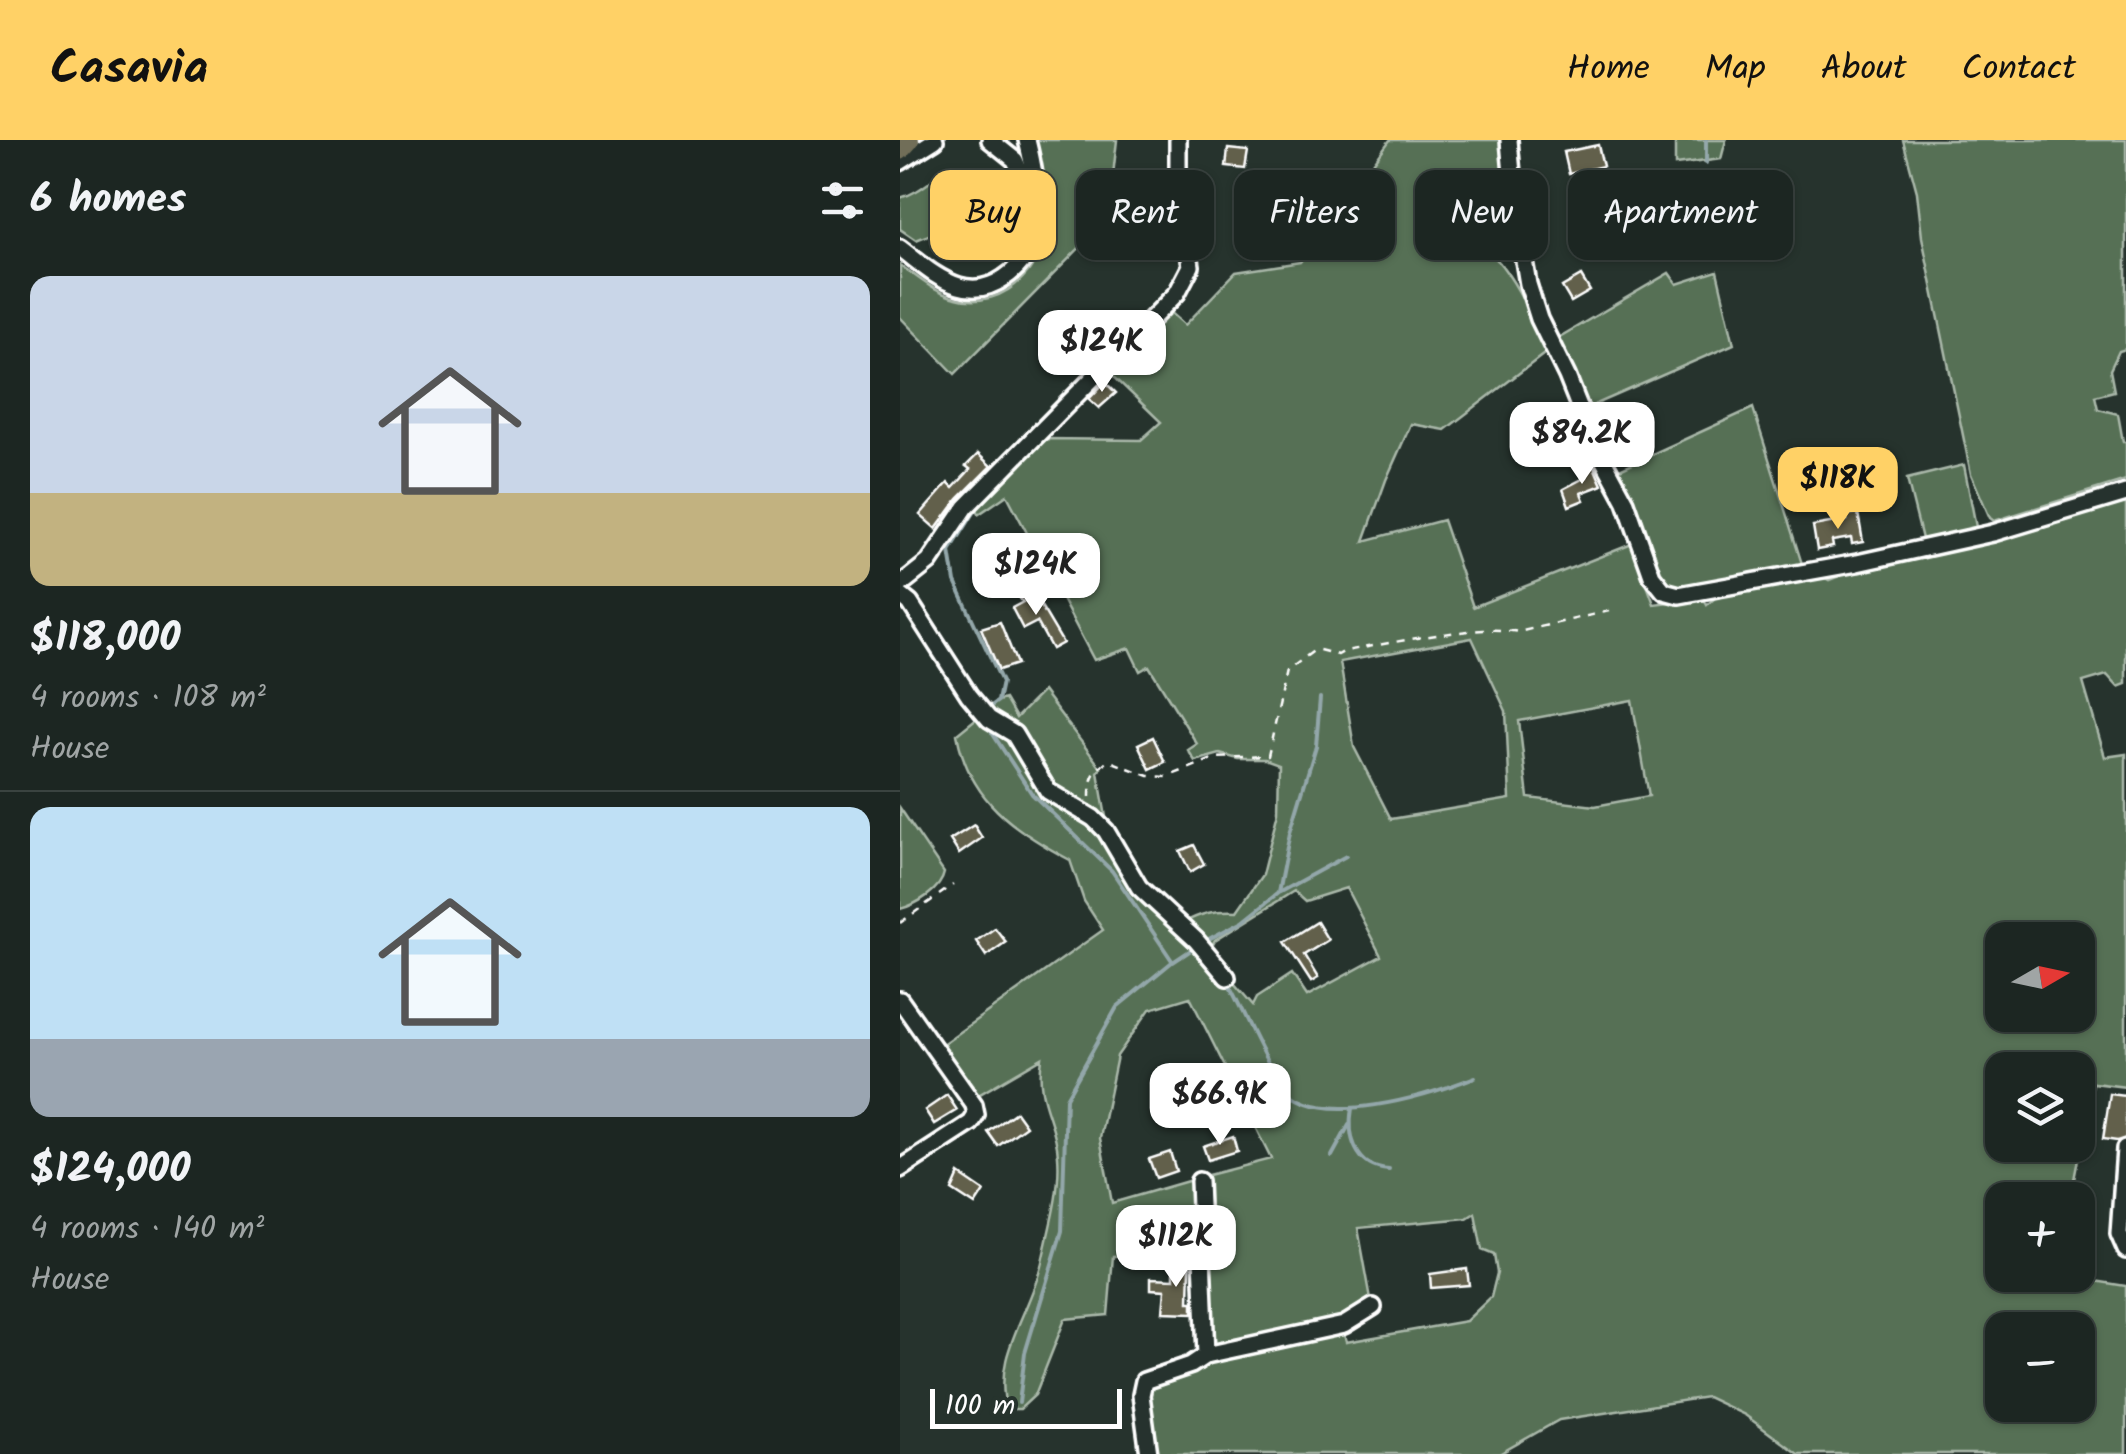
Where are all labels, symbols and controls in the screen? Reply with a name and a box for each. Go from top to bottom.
text: Casavia [50,32,208,108]
text: Home [1567,42,1650,98]
text: Map [1705,42,1766,98]
text: About [1821,42,1906,98]
text: Contact [1961,42,2076,98]
text: 6 homes [30,167,186,234]
chip: Buy [930,170,1056,260]
chip: Rent [1076,170,1214,260]
chip: Filters [1234,170,1395,260]
chip: New [1415,170,1548,260]
chip: Apartment [1568,170,1793,260]
icon: filters [815,173,870,228]
pin: $124K [1032,310,1172,395]
text: $124K [1060,317,1144,368]
icon: home [360,341,540,521]
pin: $84.2K [1501,402,1663,487]
text: $84.2K [1532,409,1632,460]
pin: $118K [1768,447,1908,532]
text: $118K [1800,454,1876,505]
pin: $124K [966,533,1106,618]
text: $124K [994,540,1078,591]
text: $118,000 [30,606,181,673]
text: 4 rooms · 108 m² [30,673,266,724]
text: House [30,724,109,775]
icon: home [360,872,540,1052]
north arrow [1985,922,2095,1032]
map controls [1985,922,2095,1422]
button: layers [1985,1052,2095,1162]
pin: $66.9K [1139,1063,1301,1148]
text: $66.9K [1172,1070,1268,1121]
text: $124,000 [30,1137,191,1204]
button: + [1985,1182,2095,1292]
text: 4 rooms · 140 m² [30,1204,264,1255]
pin: $112K [1106,1205,1246,1290]
text: $112K [1138,1212,1214,1263]
text: House [30,1255,109,1306]
button: − [1985,1312,2095,1422]
scale bar [930,1384,1122,1428]
text: 100 m [945,1384,1015,1429]

